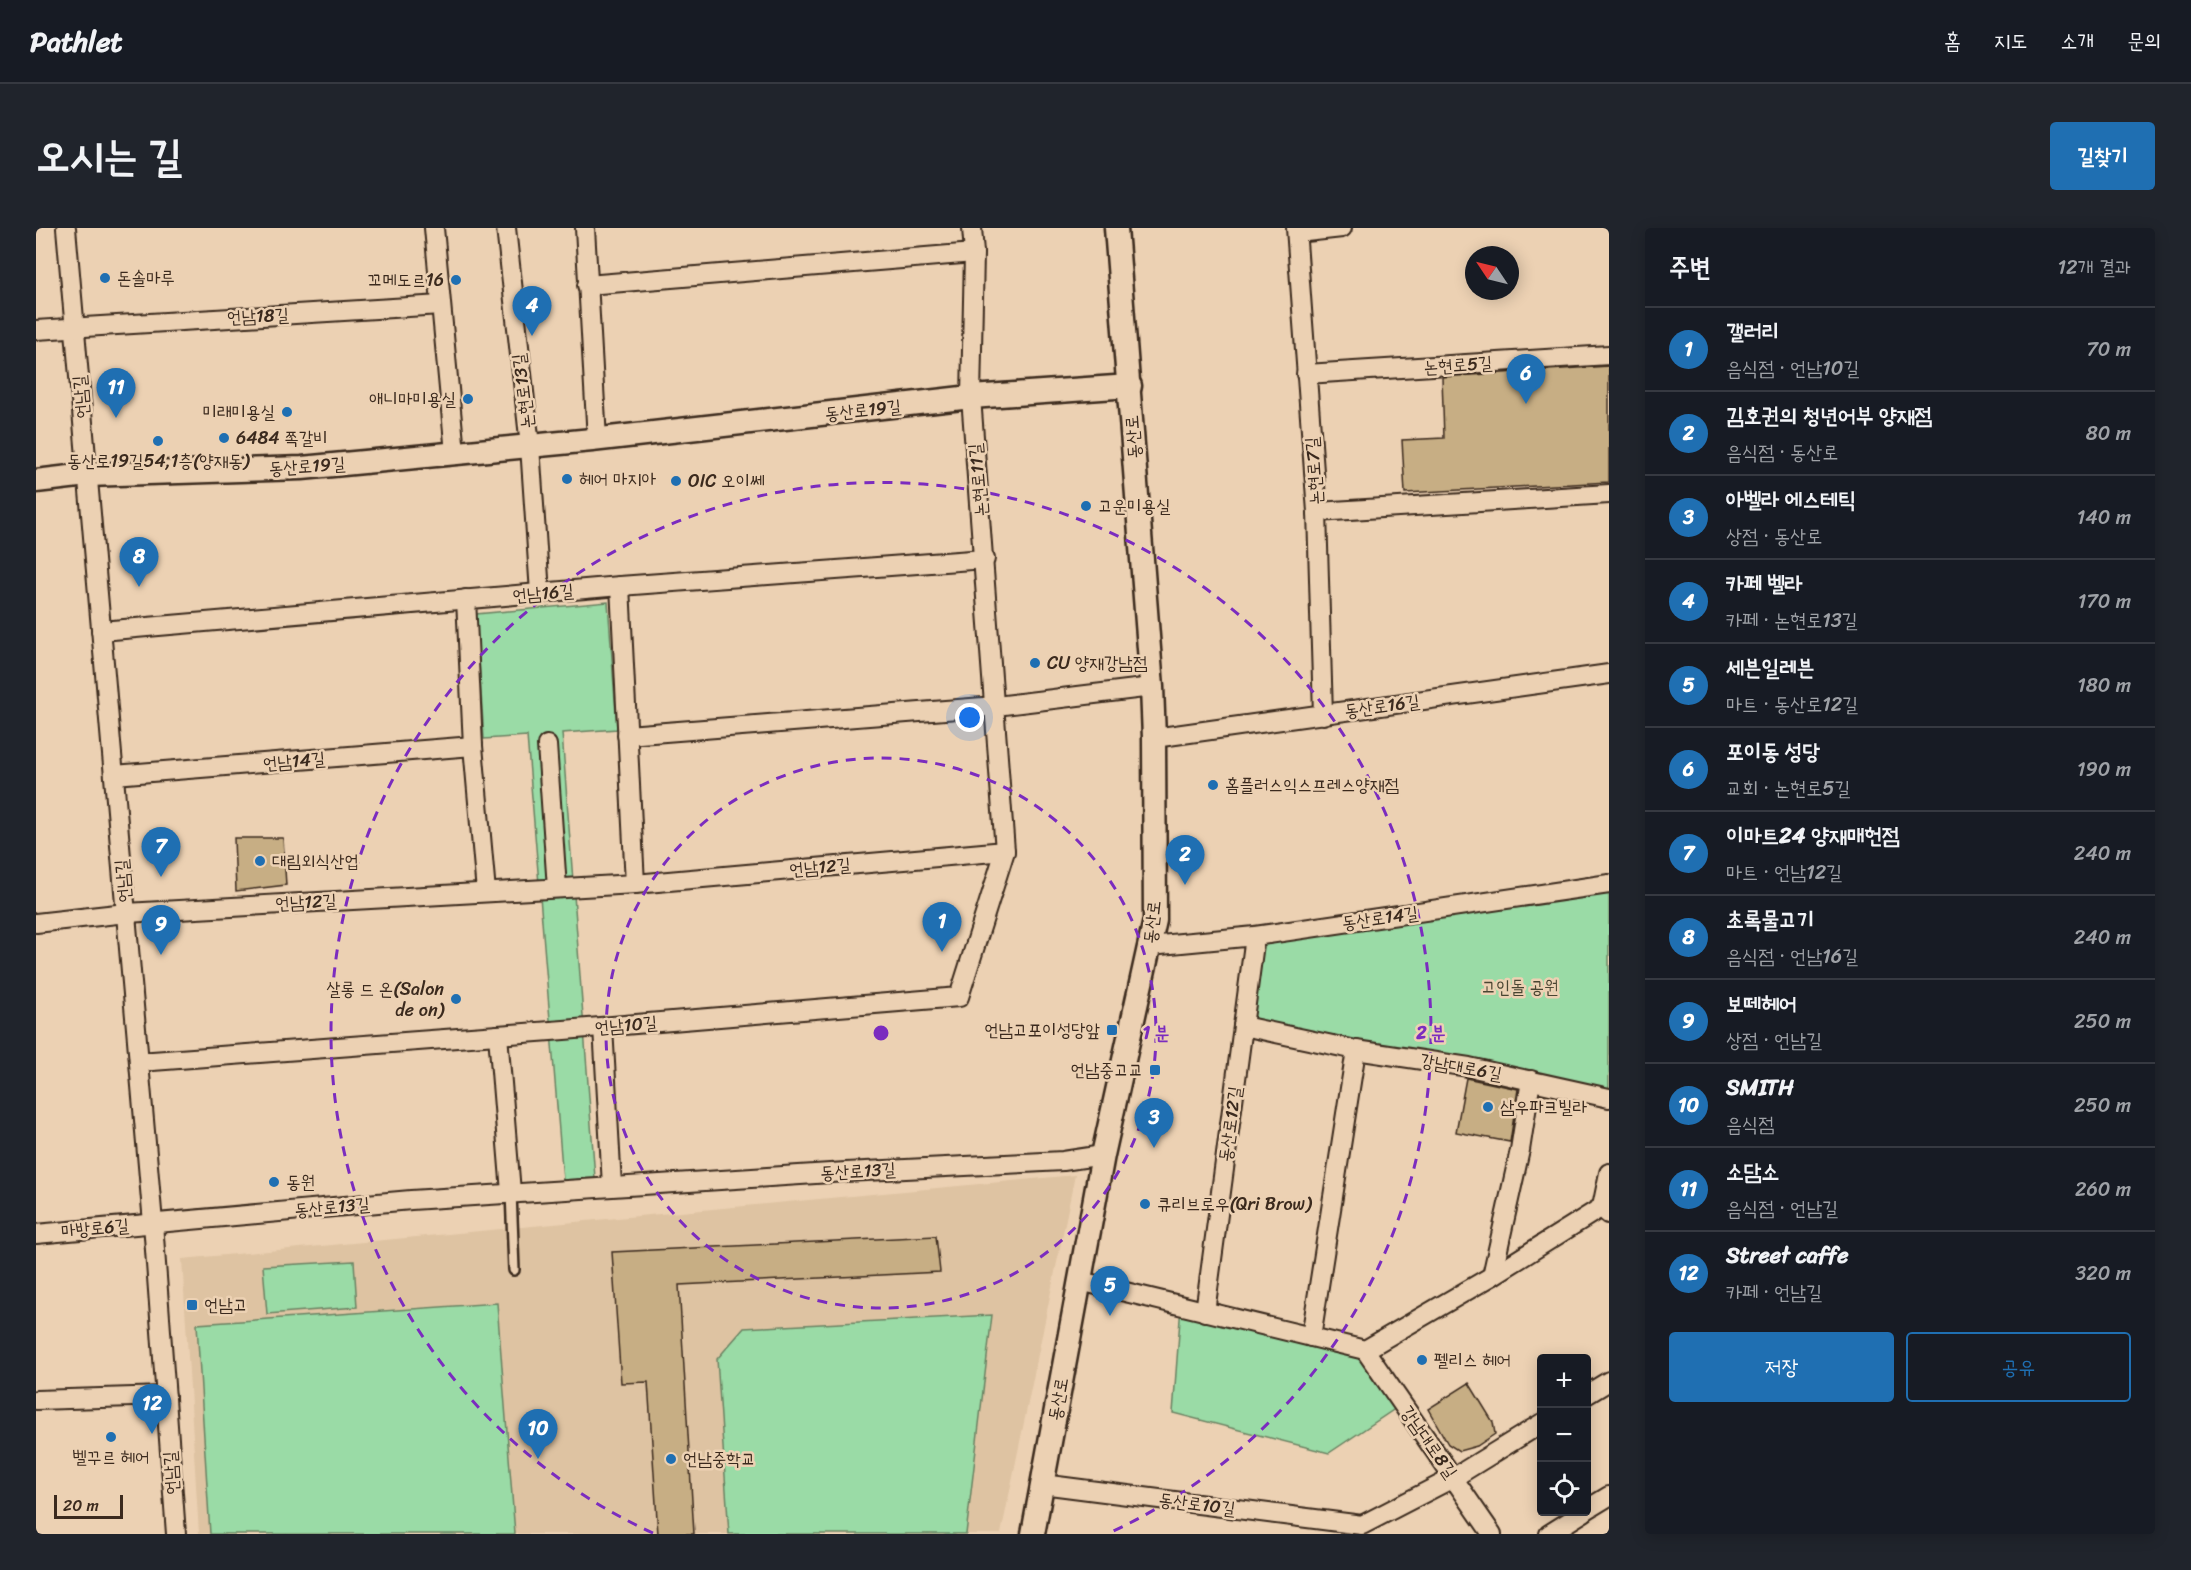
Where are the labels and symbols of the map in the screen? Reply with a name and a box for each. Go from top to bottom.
north arrow [1465,246,1519,300]
place label: 돈솔마루 [117,262,175,294]
place label: 꼬메도르16 [368,264,444,296]
marker: 돈솔마루 [98,271,112,285]
marker: 꼬메도르16 [449,273,463,287]
pin: 4 [512,286,552,336]
street label: 언남18길 [226,298,290,334]
street label: 논현로5길 [1422,347,1494,383]
street label: 논현로13길 [502,351,543,430]
pin: 6 [1506,354,1546,404]
pin: 11 [96,368,136,418]
street label: 언남길 [63,373,99,420]
place label: 애니마미용실 [369,383,457,415]
street label: 동산로19길 [823,390,903,430]
marker: 애니마미용실 [461,392,475,406]
place label: 미래미용실 [203,396,276,428]
marker: 미래미용실 [280,405,294,419]
street label: 동산로 [1116,414,1150,460]
place label: 6484 쪽갈비 [236,422,328,454]
marker: 6484 쪽갈비 [217,431,231,445]
marker: 동산로19길54,1층(양재동) [151,434,165,448]
street label: 논현로7길 [1296,435,1332,506]
street label: 논현로11길 [959,442,997,518]
place label: 동산로19길54,1층(양재동) [67,445,251,477]
street label: 동산로19길 [268,447,347,485]
place label: 헤어 마지아 [579,463,657,495]
place label: OIC 오이쎄 [688,465,765,497]
marker: 헤어 마지아 [560,472,574,486]
marker: OIC 오이쎄 [669,474,683,488]
place label: 고운미용실 [1098,490,1171,522]
marker: 고운미용실 [1079,499,1093,513]
pin: 8 [120,538,158,587]
street label: 언남16길 [511,574,575,612]
place label: CU 양재강남점 [1047,647,1148,679]
marker: CU 양재강남점 [1028,656,1042,670]
street label: 동산로16길 [1342,685,1422,727]
your location [955,703,984,732]
street label: 언남14길 [262,742,327,780]
place label: 홈플러스익스프레스양재점 [1225,769,1399,801]
marker: 홈플러스익스프레스양재점 [1206,778,1220,792]
pin: 7 [142,828,180,877]
pin: 2 [1166,836,1204,885]
place label: 대림외식산업 [272,845,359,877]
street label: 언남12길 [788,848,853,886]
marker: 대림외식산업 [253,854,267,868]
street label: 언남길 [105,857,141,904]
street label: 언남12길 [274,884,338,920]
street label: 동산로14길 [1340,897,1421,939]
street label: 동산로 [1134,899,1170,945]
pin: 1 [922,902,962,952]
pin: 9 [142,906,180,955]
park label: 고인돌 공원 [1481,971,1559,1003]
place label: 살롱 드 온(Salon de on) [326,973,446,1026]
marker: 살롱 드 온(Salon de on) [449,992,463,1006]
street label: 언남10길 [593,1006,659,1044]
place label: 언남고포이성당앞 [984,1014,1101,1046]
text: 1 분 [1143,1017,1169,1049]
text: 2 분 [1415,1017,1446,1049]
centre of rings [871,1023,891,1043]
marker: 언남고포이성당앞 [1105,1023,1119,1037]
street label: 강남대로6길 [1418,1044,1505,1090]
place label: 언남중고교 [1071,1054,1143,1086]
marker: 언남중고교 [1148,1063,1162,1077]
street label: 동산로12길 [1209,1084,1251,1164]
place label: 삼우파크빌라 [1500,1091,1587,1123]
pin: 3 [1134,1098,1174,1148]
marker: 삼우파크빌라 [1481,1100,1495,1114]
street label: 동산로13길 [819,1153,897,1189]
place label: 동원 [286,1166,315,1198]
marker: 동원 [267,1175,281,1189]
street label: 동산로13길 [293,1188,372,1226]
place label: 큐리브로우(Qri Brow) [1157,1188,1313,1220]
marker: 큐리브로우(Qri Brow) [1138,1197,1152,1211]
street label: 마방로6길 [60,1209,131,1247]
pin: 5 [1090,1266,1130,1316]
place label: 언남고 [204,1289,247,1321]
marker: 언남고 [185,1298,199,1312]
place label: 펠리스 헤어 [1434,1344,1511,1376]
marker: 펠리스 헤어 [1415,1353,1429,1367]
street label: 동산로 [1038,1375,1078,1423]
pin: 12 [132,1384,172,1434]
street label: 강남대로8길 [1392,1399,1466,1486]
pin: 10 [518,1410,558,1459]
marker: 벨꾸르 헤어 [104,1430,118,1444]
place label: 벨꾸르 헤어 [72,1441,150,1473]
place label: 언남중학교 [683,1443,755,1475]
street label: 언남길 [153,1450,188,1496]
marker: 언남중학교 [664,1452,678,1466]
street label: 동산로10길 [1157,1483,1238,1525]
scale bar [54,1492,123,1520]

